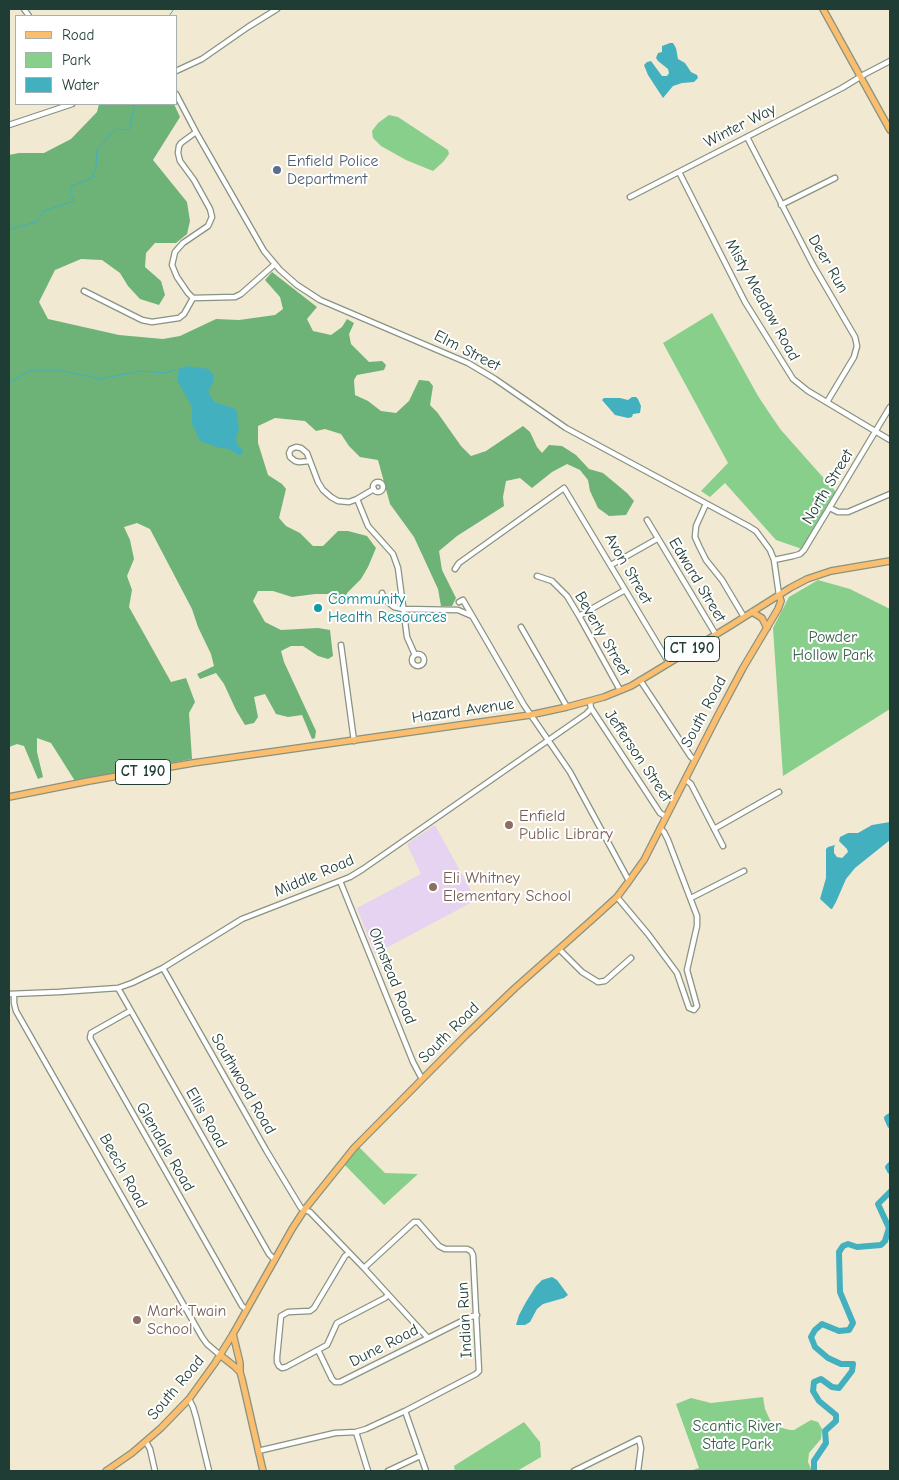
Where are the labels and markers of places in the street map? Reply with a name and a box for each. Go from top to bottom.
place label: Enfield Police Department [287,151,379,189]
marker: Enfield Police Department [271,164,283,176]
place label: Community Health Resources [328,589,447,627]
marker: Community Health Resources [312,602,324,614]
place label: Enfield Public Library [519,806,613,844]
marker: Enfield Public Library [503,819,515,831]
place label: Eli Whitney Elementary School [443,868,571,906]
marker: Eli Whitney Elementary School [427,881,439,893]
place label: Mark Twain School [147,1301,226,1339]
marker: Mark Twain School [131,1314,143,1326]

